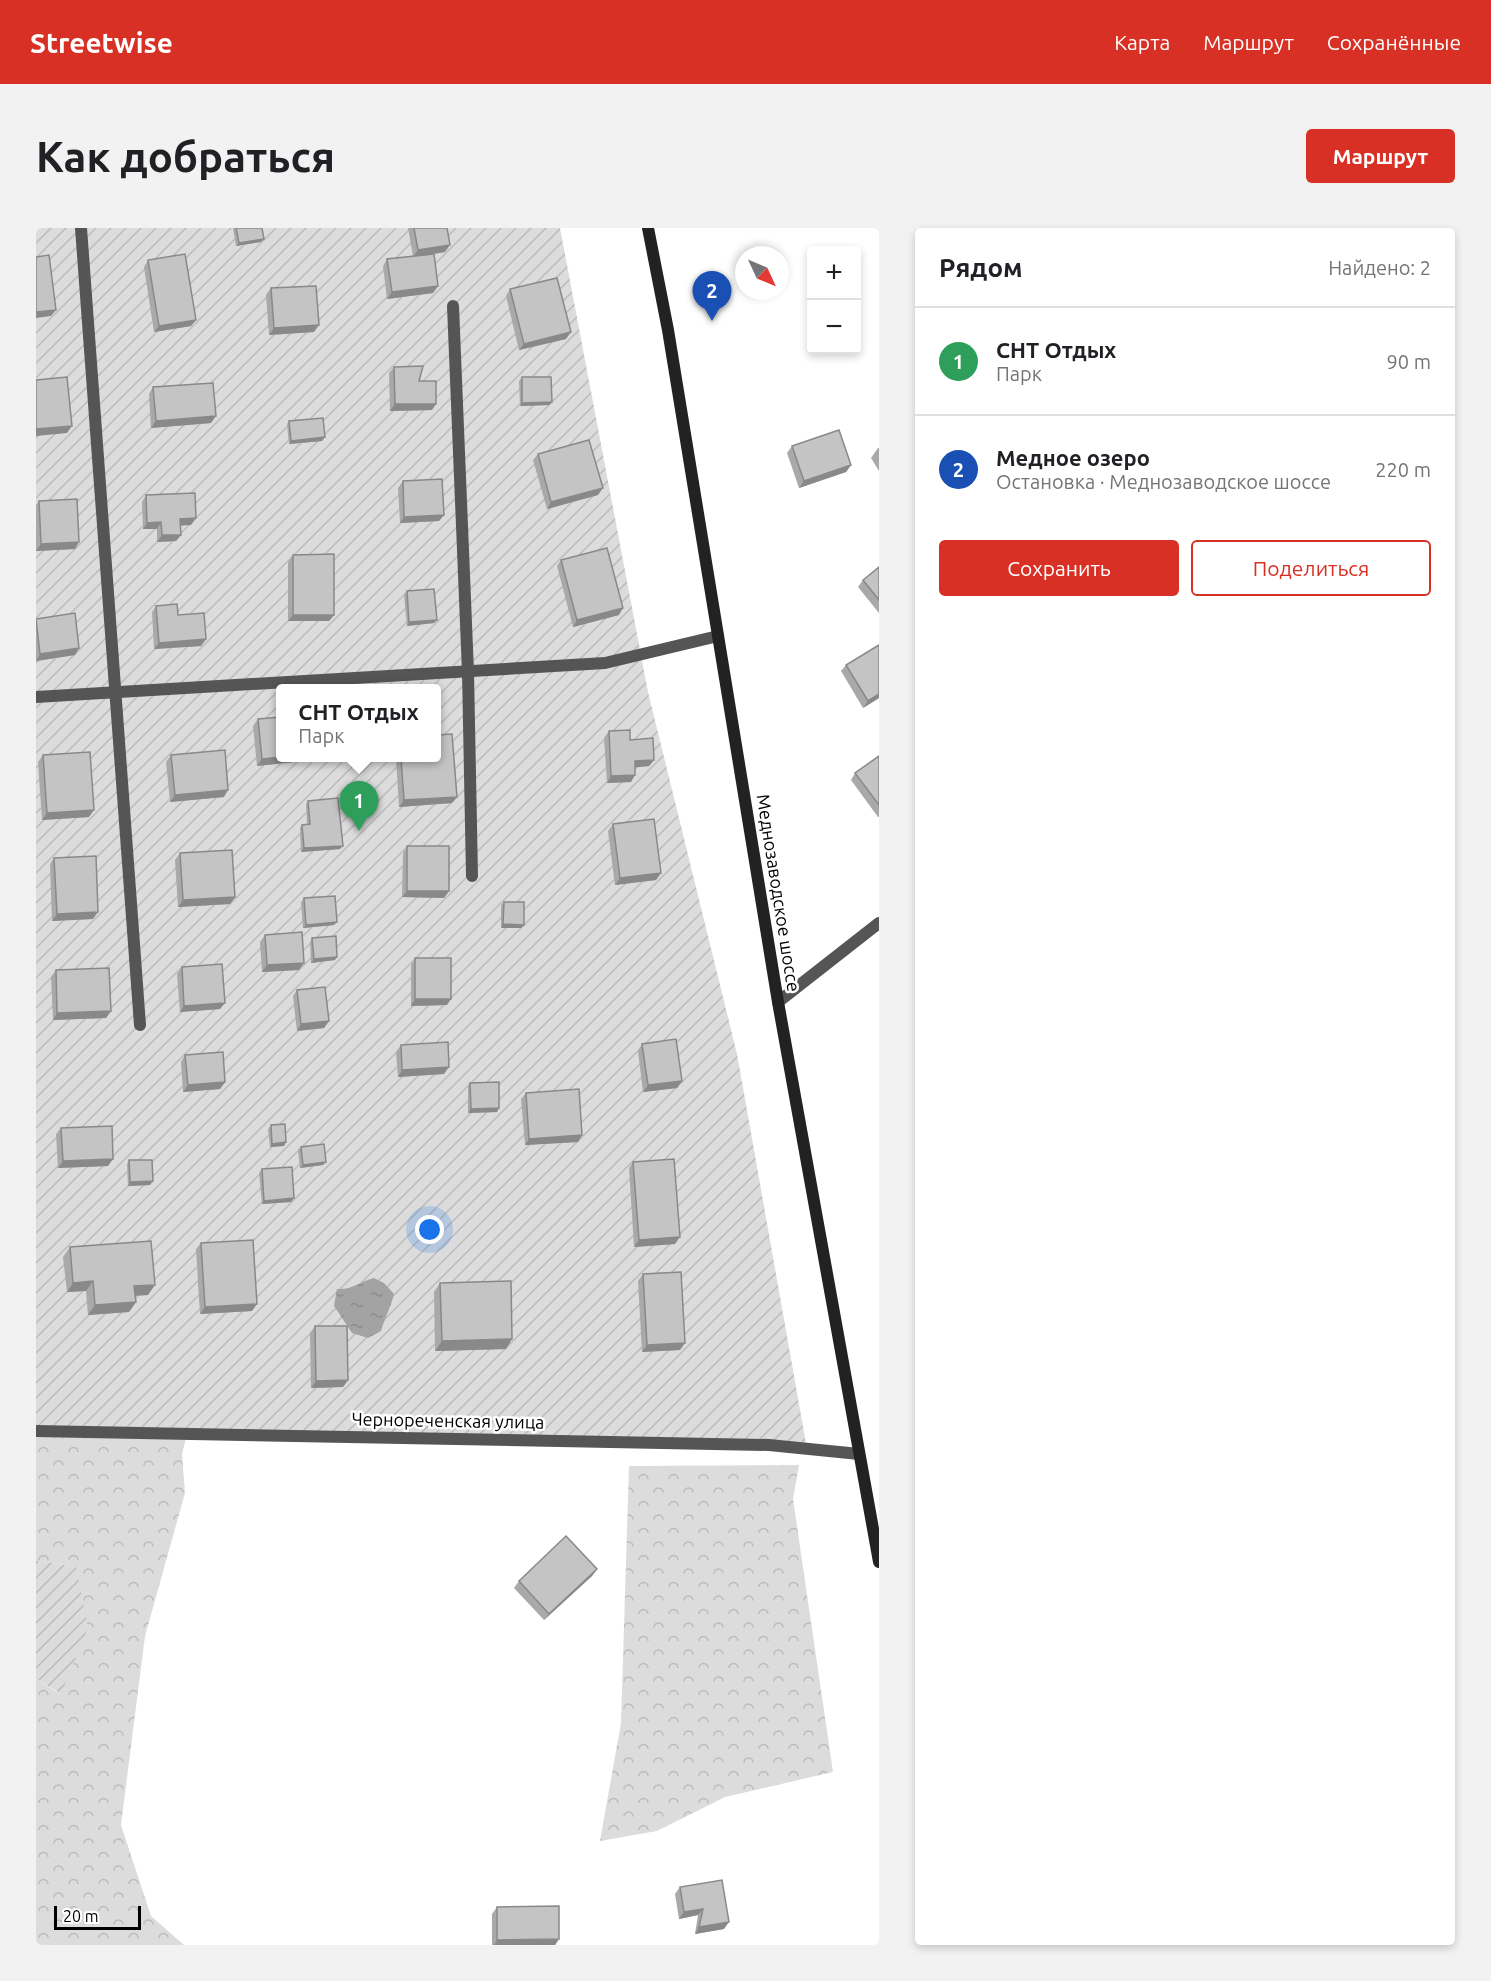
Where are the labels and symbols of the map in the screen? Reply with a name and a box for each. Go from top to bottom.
north arrow [735,246,789,300]
pin: 2 [692,272,732,321]
pin: 1 [340,782,378,831]
street label: Меднозаводское шоссе [753,793,804,993]
your location [415,1215,444,1244]
street label: Чернореченская улица [351,1408,545,1432]
scale bar [54,1903,141,1930]

